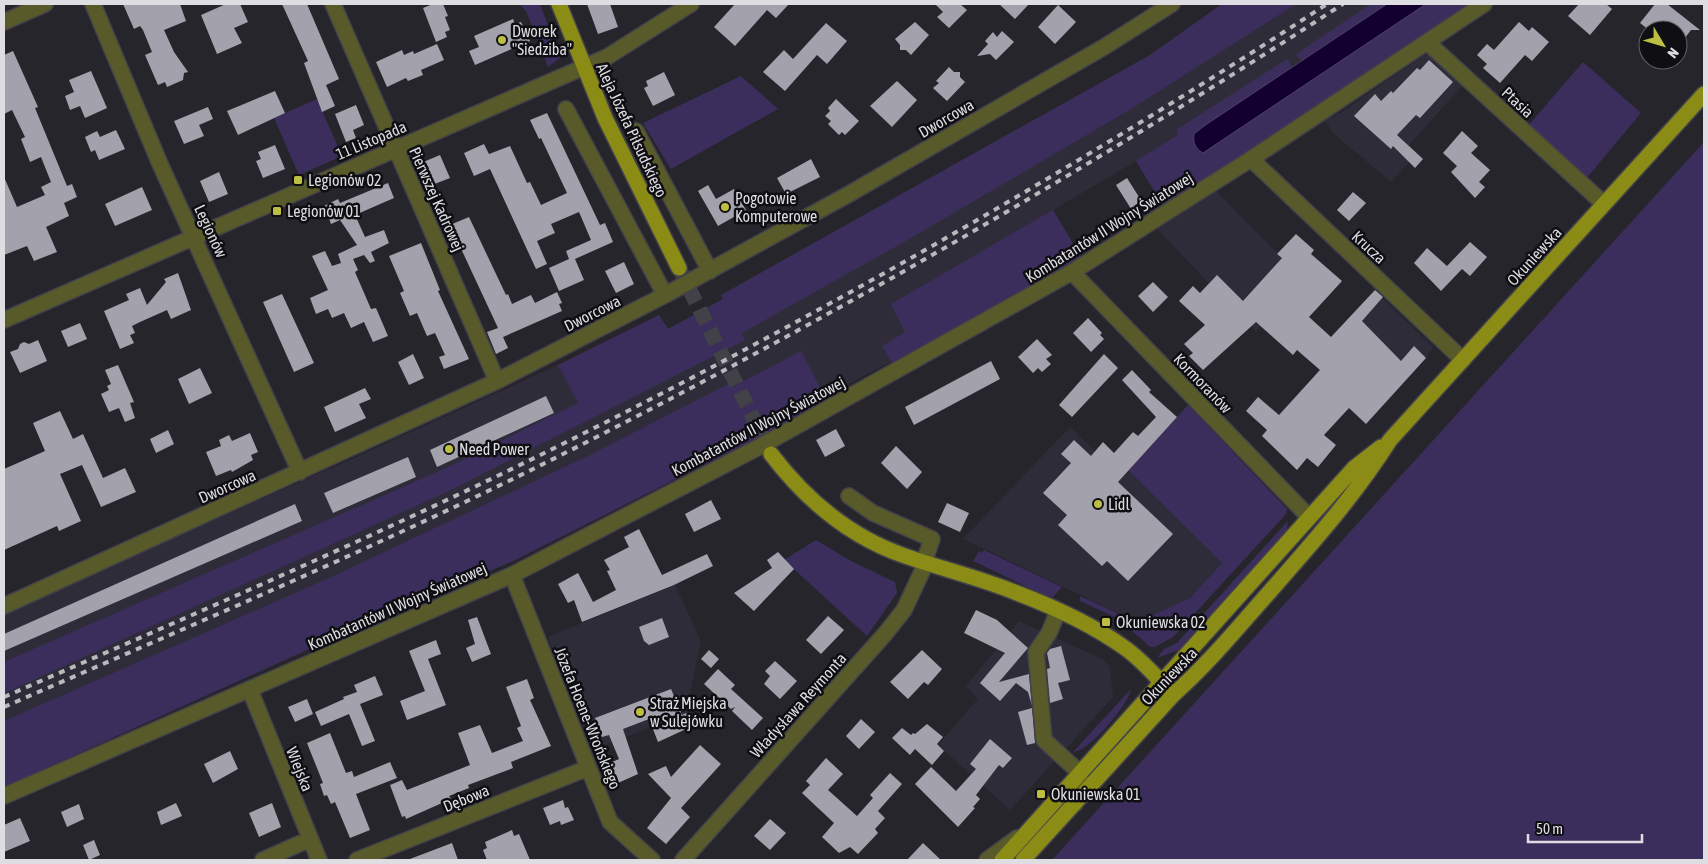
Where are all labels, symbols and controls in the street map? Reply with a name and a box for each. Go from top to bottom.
north arrow [1638,20,1688,70]
place label: Dworek "Siedziba" [512,22,572,58]
marker: Dworek "Siedziba" [496,34,508,46]
text: N [1664,45,1682,61]
street label: Aleja Józefa Piłsudskiego [592,60,671,200]
street label: Ptasia [1498,83,1538,121]
street label: Dworcowa [915,95,977,141]
street label: 11 Listopada [333,117,409,164]
street label: Pierwszej Kadrowej [405,144,468,254]
street label: Kombatantów II Wojny Światowej [1022,168,1196,287]
place label: Legionów 02 [308,171,381,190]
marker: Legionów 02 [292,174,304,186]
place label: Pogotowie Komputerowe [735,189,817,226]
marker: Pogotowie Komputerowe [719,201,731,213]
street label: Legionów [190,202,231,261]
place label: Legionów 01 [287,202,360,221]
marker: Legionów 01 [271,205,283,217]
street label: Okuniewska [1503,223,1565,289]
street label: Krucza [1348,227,1390,267]
street label: Dworcowa [561,291,623,335]
street label: Kormoranów [1170,350,1236,417]
street label: Kombatantów II Wojny Światowej [668,373,848,480]
place label: Need Power [459,440,529,458]
marker: Need Power [443,443,455,455]
street label: Dworcowa [196,465,258,507]
place label: Lidl [1108,495,1130,513]
marker: Lidl [1092,498,1104,510]
street label: Kombatantów II Wojny Światowej [305,558,489,654]
place label: Okuniewska 02 [1116,613,1206,631]
marker: Okuniewska 02 [1100,616,1112,628]
street label: Józefa Hoene-Wrońskiego [550,644,625,792]
street label: Okuniewska [1137,644,1201,708]
street label: Władysława Reymonta [746,649,850,762]
place label: Straż Miejska w Sulejówku [650,694,727,731]
marker: Straż Miejska w Sulejówku [634,706,646,718]
street label: Wiejska [282,744,317,794]
street label: Dębowa [440,781,492,816]
place label: Okuniewska 01 [1051,785,1141,803]
marker: Okuniewska 01 [1035,788,1047,800]
scale bar [1528,812,1642,844]
text: 50 m [1536,820,1563,837]

